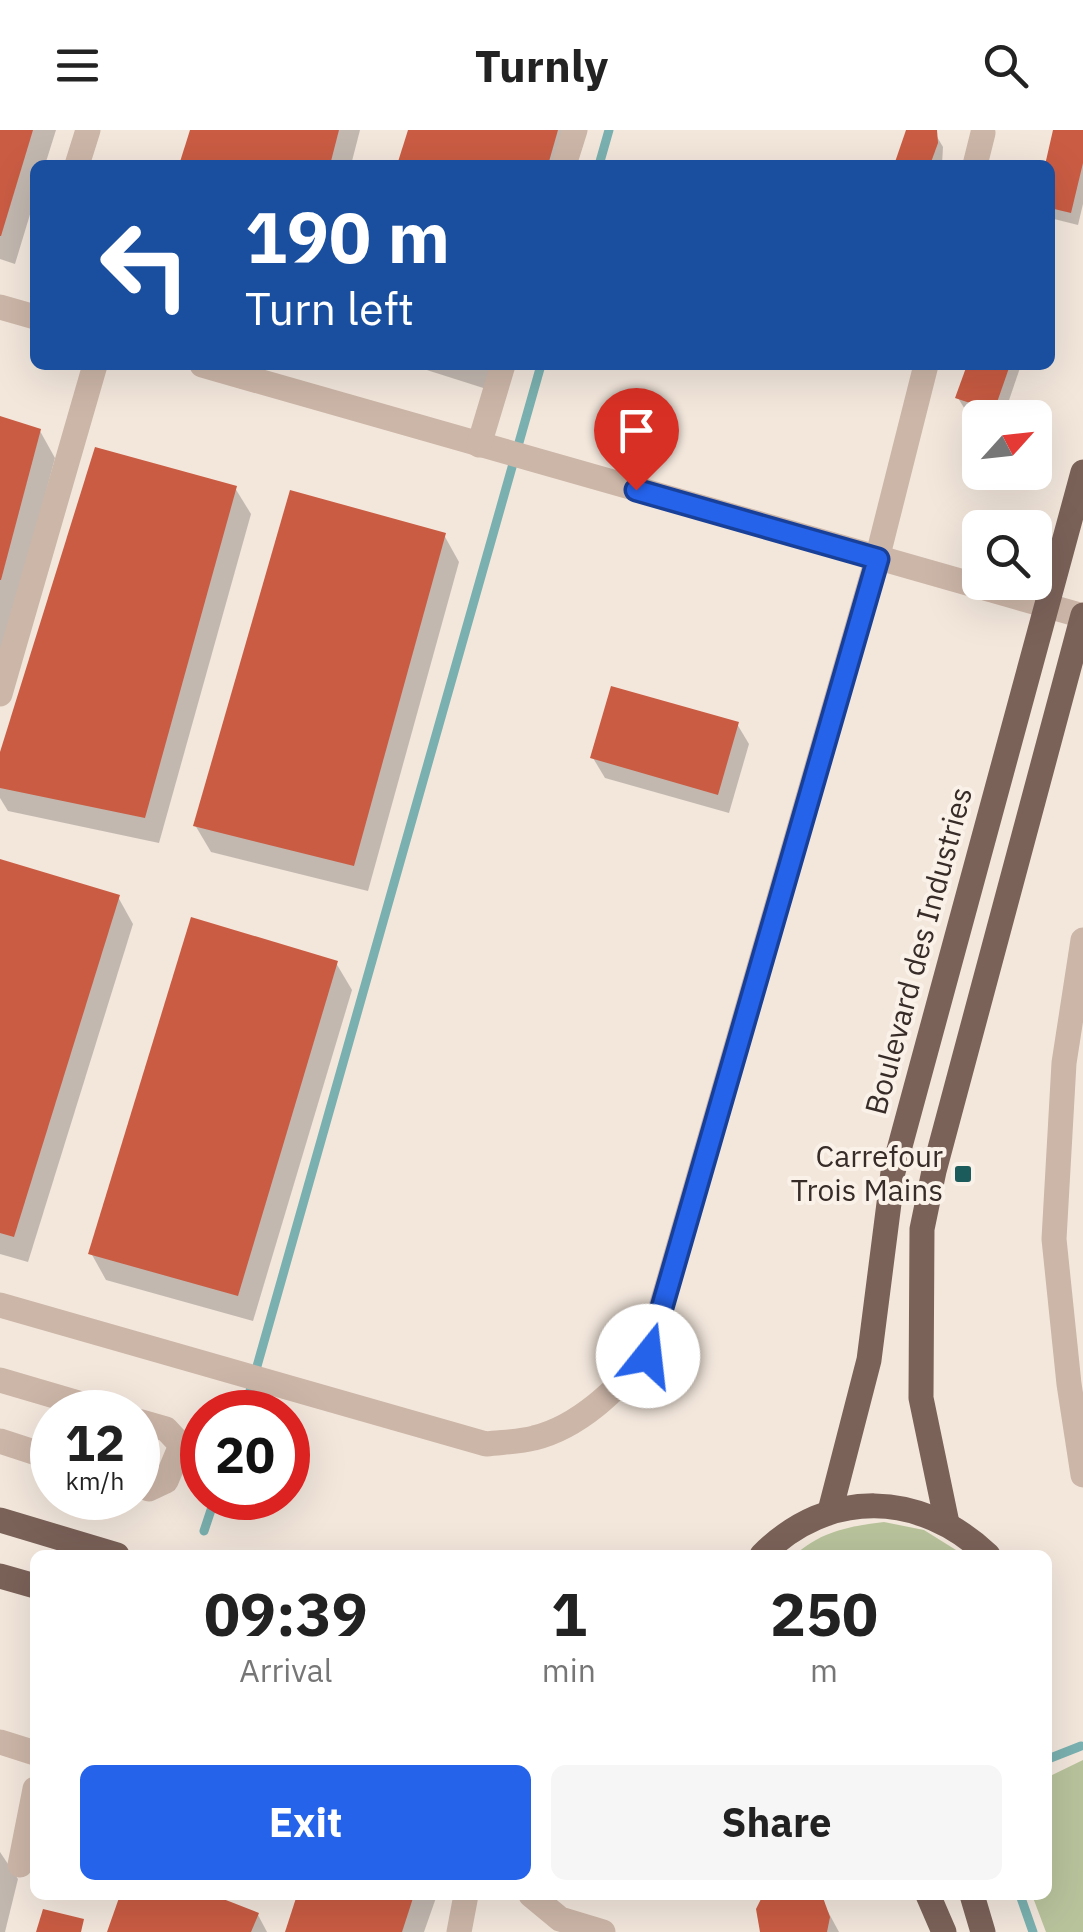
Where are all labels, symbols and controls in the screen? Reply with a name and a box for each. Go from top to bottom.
text: Turnly [475,36,608,94]
icon: menu [50,38,105,93]
icon: search [978,38,1033,93]
text: 190 m [245,191,450,282]
icon: left [80,200,210,330]
text: Turn left [245,279,414,337]
pin [594,388,679,491]
north arrow [962,400,1052,490]
map controls [962,400,1052,600]
icon: arrive [609,403,664,458]
button: search [962,510,1052,600]
street label: Boulevard des Industries [855,783,980,1119]
place label: Carrefour Trois Mains [791,1136,943,1209]
marker: Carrefour Trois Mains [952,1163,974,1185]
position arrow [596,1304,700,1408]
speed limit sign: 20 [180,1390,310,1520]
text: 12 [65,1410,125,1475]
text: km/h [66,1464,124,1497]
text: 09:39 [204,1574,368,1653]
text: 1 [551,1574,587,1653]
text: 250 [770,1574,878,1653]
text: Arrival [239,1649,333,1691]
text: min [542,1649,596,1691]
text: m [810,1649,838,1691]
button: Exit [80,1765,531,1880]
button: Share [551,1765,1002,1880]

